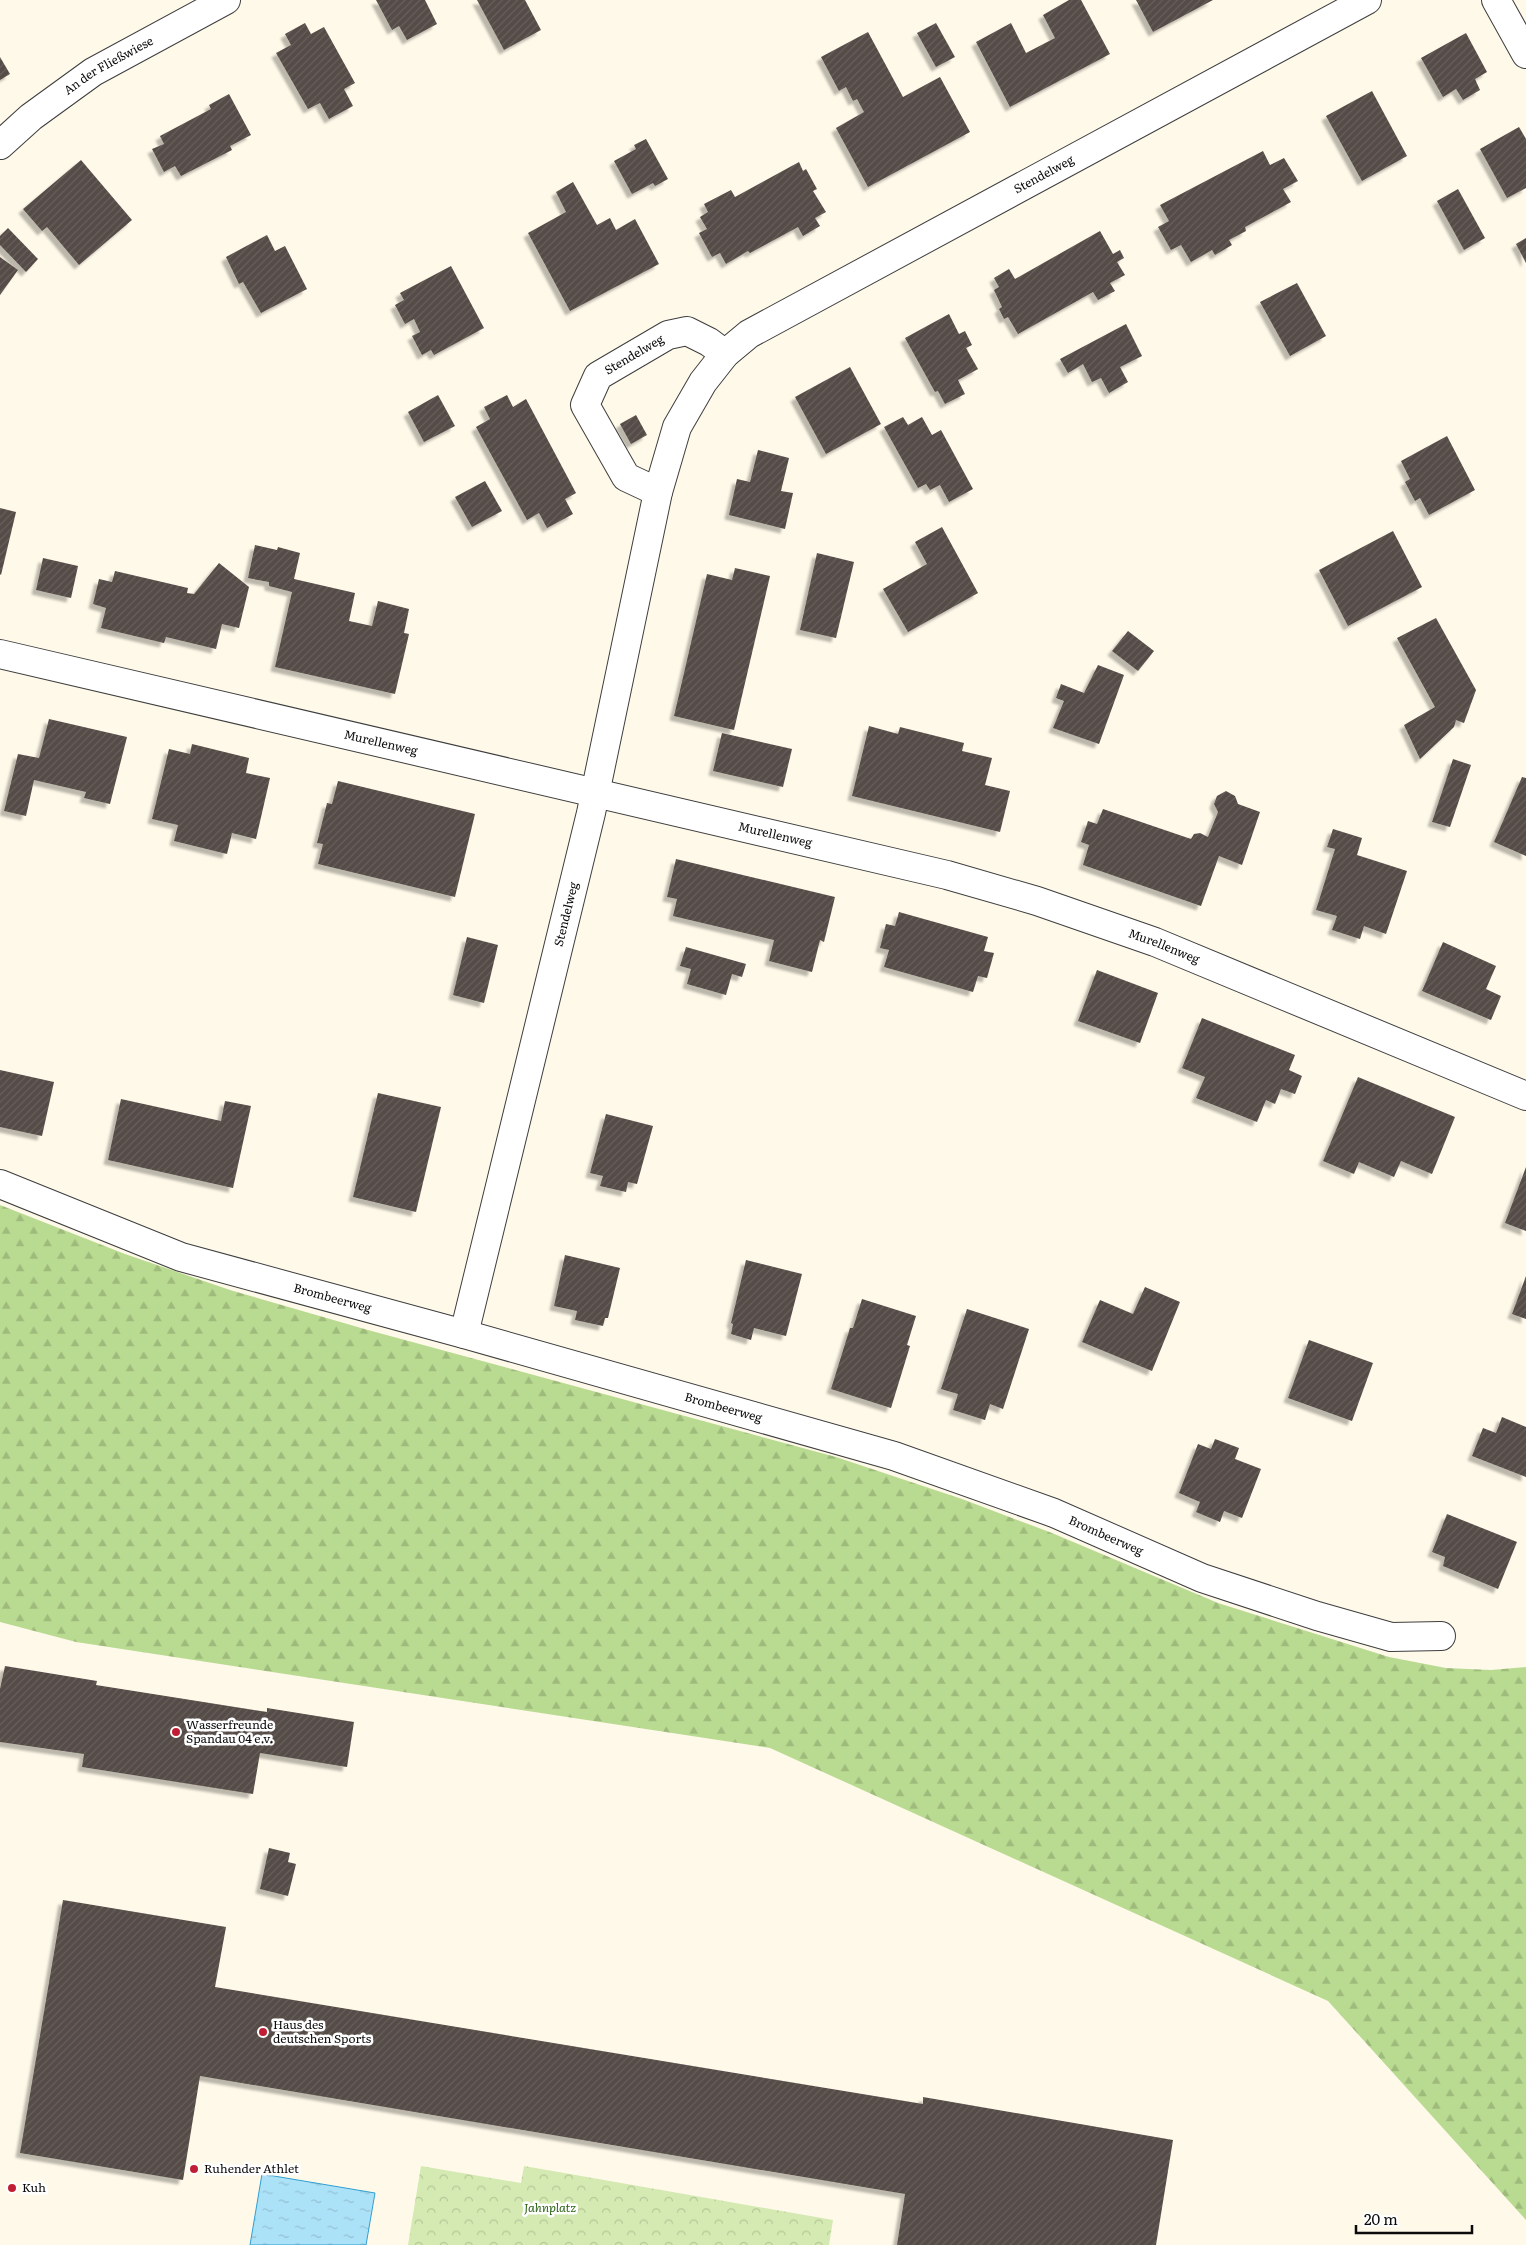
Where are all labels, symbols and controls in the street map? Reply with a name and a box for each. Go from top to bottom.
street label: An der Fließwiese [59,31,156,99]
street label: Stendelweg [1010,150,1077,197]
street label: Stendelweg [601,329,667,378]
street label: Murellenweg [342,725,420,759]
street label: Murellenweg [737,817,814,851]
street label: Stendelweg [549,880,582,948]
street label: Murellenweg [1126,923,1203,968]
street label: Brombeerweg [292,1278,374,1316]
street label: Brombeerweg [683,1387,765,1426]
street label: Brombeerweg [1066,1511,1147,1559]
place label: Wasserfreunde Spandau 04 e.v. [186,1715,273,1747]
marker: Wasserfreunde Spandau 04 e.v. [170,1726,182,1738]
place label: Haus des deutschen Sports [273,2015,372,2047]
marker: Haus des deutschen Sports [257,2026,269,2038]
place label: Ruhender Athlet [204,2159,299,2177]
marker: Ruhender Athlet [188,2163,200,2175]
place label: Kuh [22,2178,46,2196]
marker: Kuh [6,2182,18,2194]
park label: Jahnplatz [524,2198,576,2216]
scale bar [1356,2202,1472,2234]
text: 20 m [1364,2207,1398,2230]

